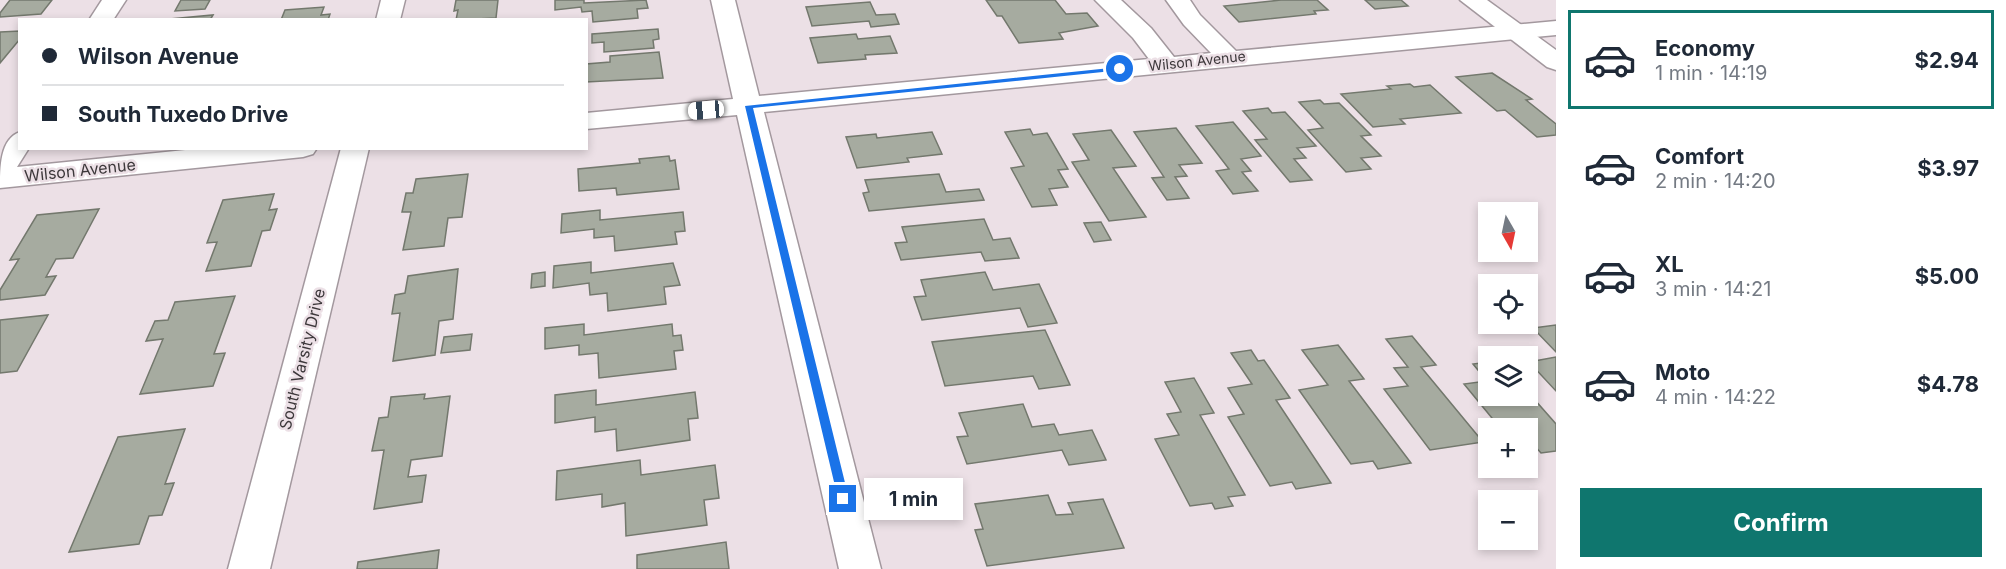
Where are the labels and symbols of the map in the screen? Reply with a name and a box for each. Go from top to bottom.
street label: Wilson Avenue [1147,47,1246,74]
route start [1106,55,1133,82]
car [687,99,725,121]
street label: Wilson Avenue [23,154,137,186]
north arrow [1478,202,1538,262]
street label: South Varsity Drive [275,286,329,432]
callout: 1 min [864,478,963,520]
route end [829,485,856,512]

